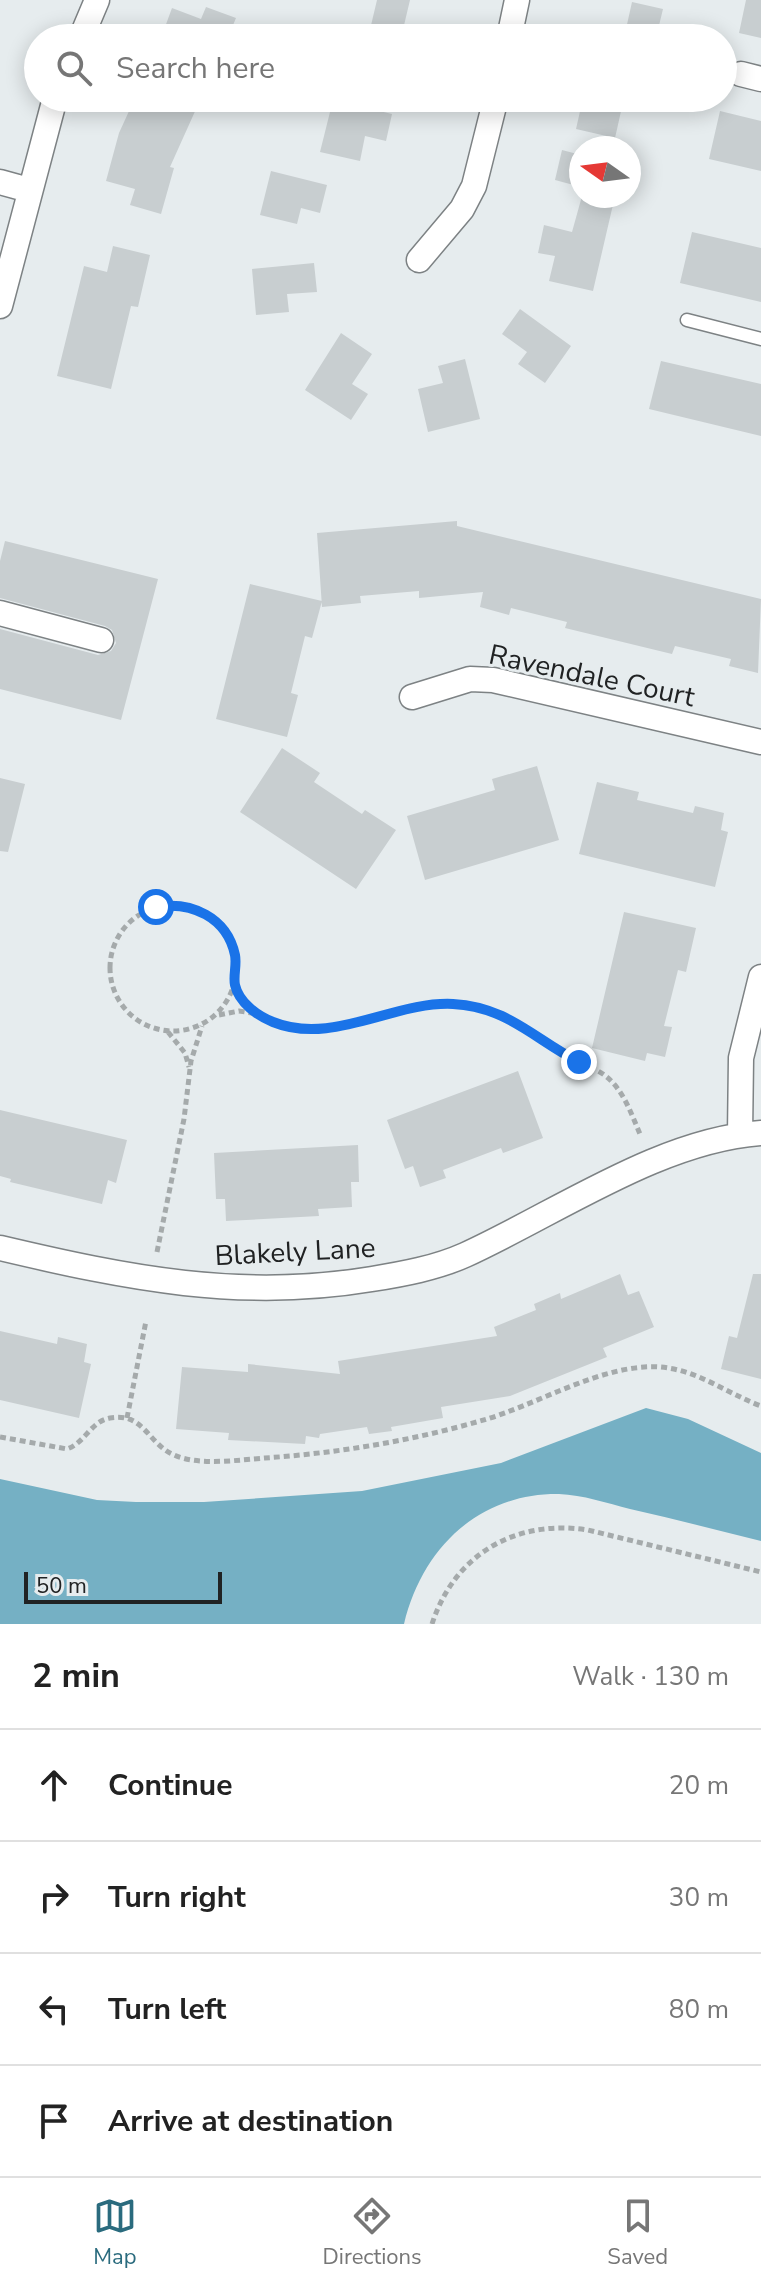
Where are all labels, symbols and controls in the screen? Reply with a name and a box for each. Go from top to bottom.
search box [24,24,737,112]
icon: search [52,46,96,90]
text: Search here [116,48,275,89]
north arrow [569,136,641,208]
street label: Ravendale Court [485,636,698,716]
route start [138,889,174,925]
route end [561,1044,597,1080]
street label: Blakely Lane [214,1229,376,1275]
scale bar [24,1568,222,1604]
text: 50 m [36,1571,87,1601]
text: 2 min [32,1653,120,1699]
text: Walk · 130 m [572,1659,729,1694]
icon: ahead [32,1763,76,1807]
text: Continue [108,1765,233,1806]
text: 20 m [669,1768,729,1803]
icon: right [32,1875,76,1919]
text: Turn right [108,1877,246,1918]
text: 30 m [669,1880,729,1915]
icon: left [32,1987,76,2031]
text: Turn left [108,1989,226,2030]
text: 80 m [669,1992,729,2027]
icon: arrive [32,2099,76,2143]
text: Arrive at destination [108,2101,393,2142]
tab: Map [93,2194,137,2272]
tab: Directions [323,2194,422,2272]
tab: Saved [607,2194,668,2272]

